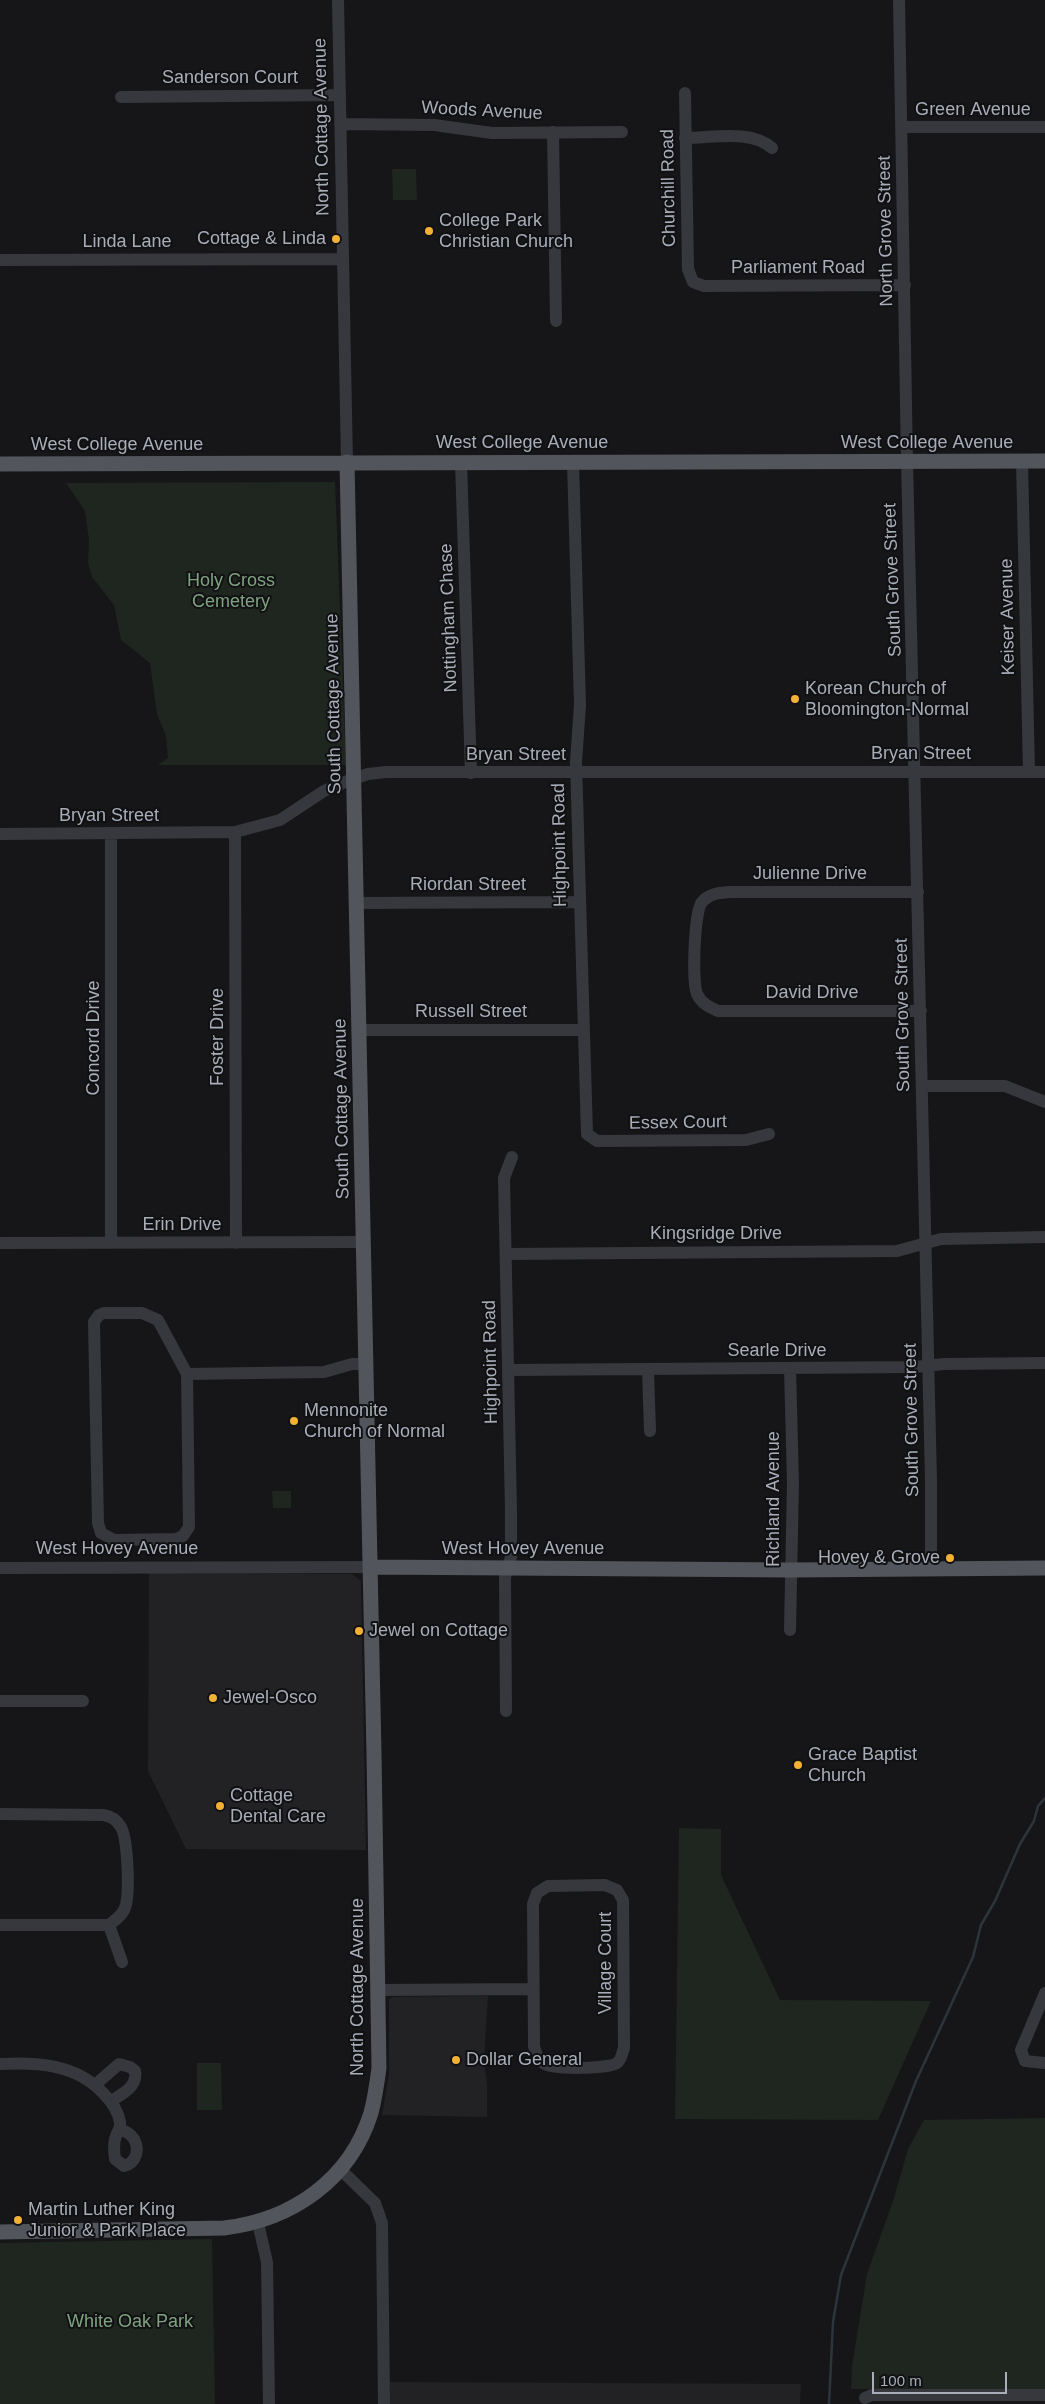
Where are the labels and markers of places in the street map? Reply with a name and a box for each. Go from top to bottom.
place label: College Park Christian Church [439,210,573,252]
marker: College Park Christian Church [423,225,435,237]
place label: Cottage & Linda [197,228,326,250]
marker: Cottage & Linda [330,233,342,245]
place label: Korean Church of Bloomington-Normal [805,678,969,721]
marker: Korean Church of Bloomington-Normal [789,693,801,705]
place label: Mennonite Church of Normal [304,1400,445,1442]
marker: Mennonite Church of Normal [288,1415,300,1427]
place label: Hovey & Grove [818,1547,940,1569]
marker: Hovey & Grove [944,1552,956,1564]
place label: Jewel on Cottage [369,1620,508,1642]
marker: Jewel on Cottage [353,1625,365,1637]
place label: Jewel-Osco [223,1687,317,1709]
marker: Jewel-Osco [207,1692,219,1704]
place label: Grace Baptist Church [808,1744,917,1786]
marker: Grace Baptist Church [792,1759,804,1771]
place label: Cottage Dental Care [230,1785,326,1828]
marker: Cottage Dental Care [214,1800,226,1812]
place label: Dollar General [466,2049,582,2071]
marker: Dollar General [450,2054,462,2066]
place label: Martin Luther King Junior & Park Place [28,2199,186,2242]
marker: Martin Luther King Junior & Park Place [12,2214,24,2226]

